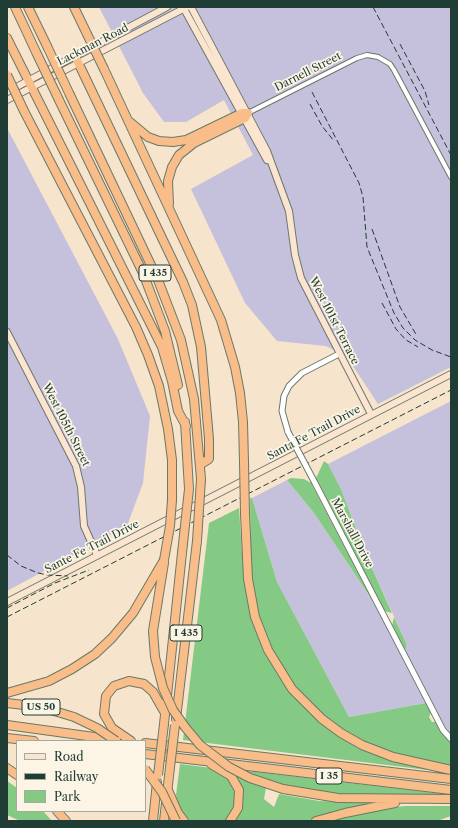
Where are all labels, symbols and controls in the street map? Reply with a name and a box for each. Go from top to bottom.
street label: Lackman Road [55,21,131,69]
street label: Darnell Street [272,50,344,94]
road number: I 435 [139,265,171,281]
street label: West 101st Terrace [306,275,362,367]
street label: West 105th Street [39,381,93,469]
street label: Santa Fe Trail Drive [265,403,363,463]
street label: Marshall Drive [328,496,376,570]
street label: Sante Fe Trail Drive [43,517,141,577]
road number: I 435 [170,625,202,641]
road number: US 50 [22,699,60,715]
legend [16,740,146,812]
text: Road [54,749,84,764]
road number: I 35 [316,768,342,784]
text: Railway [54,769,99,784]
text: Park [54,789,80,804]

